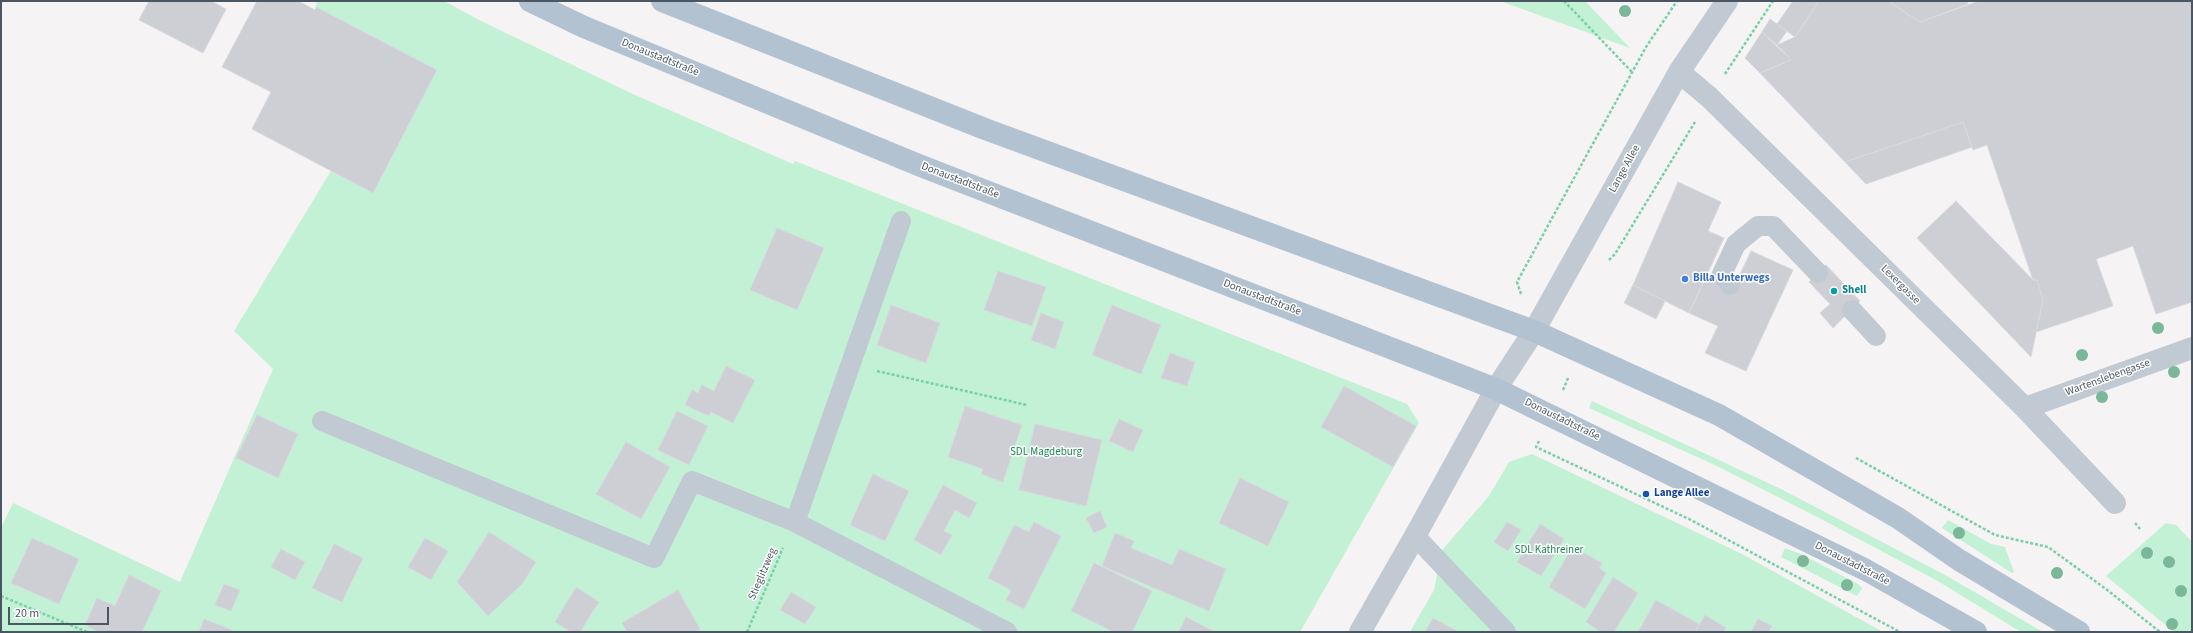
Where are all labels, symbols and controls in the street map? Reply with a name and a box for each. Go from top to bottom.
street label: Donaustadtstraße [619,36,701,80]
street label: Lange Allee [1607,143,1643,195]
street label: Donaustadtstraße [919,160,1001,202]
street label: Lexergasse [1878,263,1922,307]
place label: Billa Unterwegs [1693,272,1770,286]
marker: Billa Unterwegs [1680,274,1690,284]
street label: Donaustadtstraße [1221,277,1303,319]
place label: Shell [1842,284,1866,298]
marker: Shell [1829,286,1839,296]
street label: Wartenslebengasse [2064,357,2152,399]
street label: Donaustadtstraße [1522,396,1602,444]
park label: SDL Magdeburg [1010,446,1082,460]
place label: Lange Allee [1654,487,1709,501]
marker: Lange Allee [1641,489,1651,499]
street label: Donaustadtstraße [1812,539,1892,589]
park label: SDL Kathreiner [1515,544,1583,558]
street label: Stieglitzweg [746,546,780,602]
scale bar [10,599,111,625]
text: 20 m [15,605,39,622]

